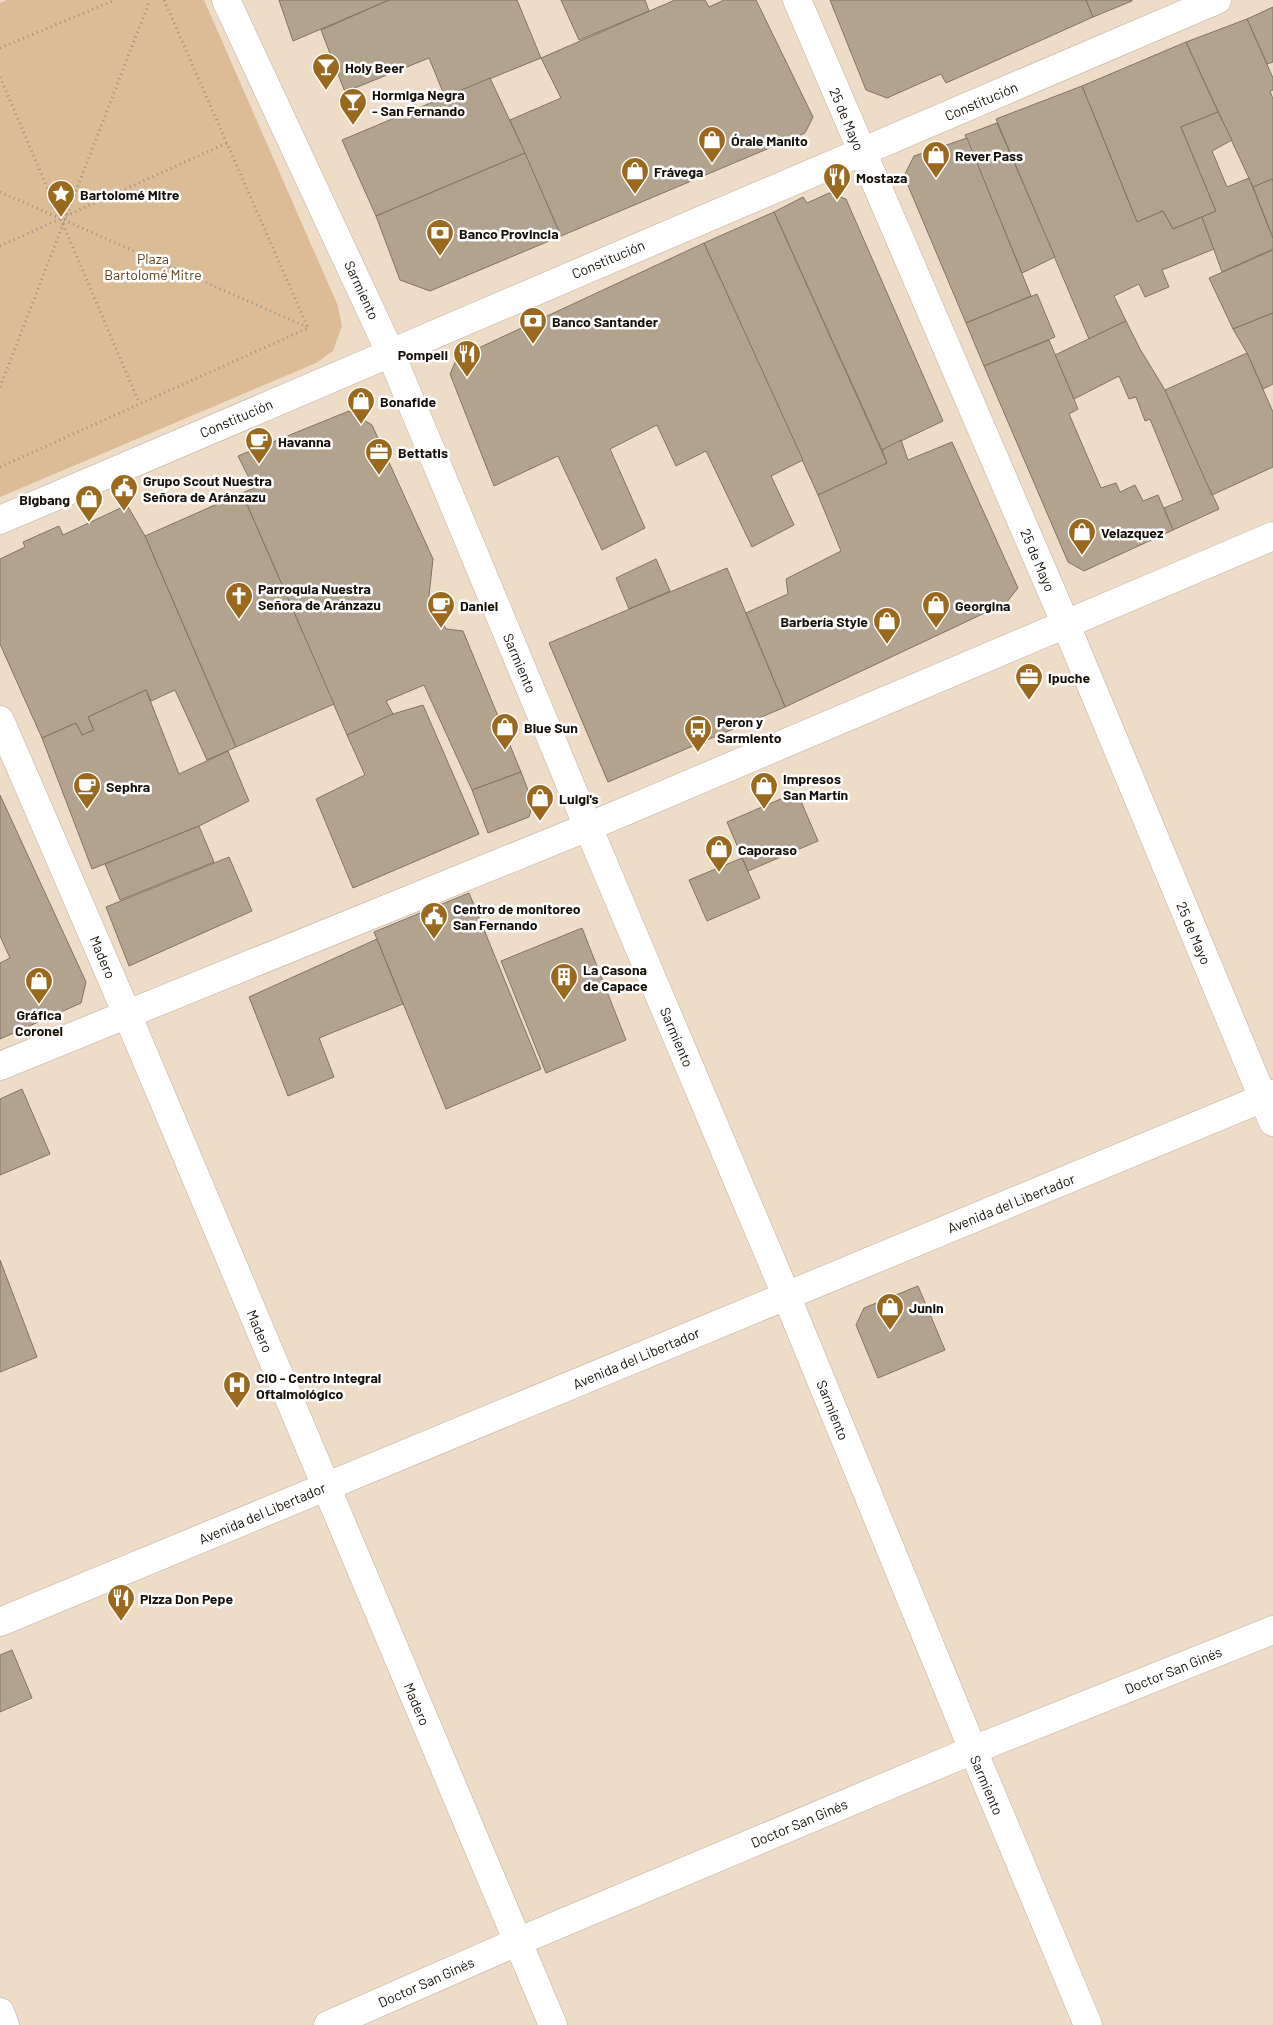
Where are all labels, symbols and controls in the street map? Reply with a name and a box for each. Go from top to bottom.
bar icon: Holy Beer [311,52,341,91]
place label: Holy Beer [345,59,405,76]
street label: Constitución [942,78,1020,124]
street label: 25 de Mayo [826,85,868,153]
place label: Hormiga Negra - San Fernando [372,86,465,119]
bar icon: Hormiga Negra - San Fernando [338,87,368,126]
shop icon: Órale Manito [697,125,727,164]
place label: Órale Manito [731,132,808,149]
shop icon: Rever Pass [921,140,951,179]
place label: Rever Pass [955,147,1023,164]
shop icon: Frávega [620,156,650,195]
restaurant icon: Mostaza [822,162,852,201]
place label: Frávega [654,163,703,180]
place label: Mostaza [856,169,907,186]
place icon: Bartolomé Mitre [46,179,76,218]
place label: Bartolomé Mitre [80,186,180,203]
bank icon: Banco Provincia [425,218,455,257]
place label: Banco Provincia [459,225,559,242]
street label: Constitución [569,236,647,282]
park label: Plaza Bartolomé Mitre [104,250,202,283]
street label: Sarmiento [341,258,383,322]
bank icon: Banco Santander [518,306,548,345]
place label: Banco Santander [552,313,659,330]
restaurant icon: Pompeii [452,339,482,378]
place label: Pompeii [398,346,448,363]
shop icon: Bonafide [346,386,376,425]
place label: Bonafide [380,393,436,410]
street label: Constitución [197,395,275,441]
cafe icon: Havanna [244,426,274,465]
place label: Havanna [278,433,331,450]
office icon: Bettatis [364,437,394,476]
place label: Bettatis [398,444,448,461]
place label: Grupo Scout Nuestra Señora de Aránzazu [143,472,272,505]
public building icon: Grupo Scout Nuestra Señora de Aránzazu [109,473,139,512]
shop icon: Bigbang [74,484,104,523]
place label: Bigbang [19,491,70,508]
shop icon: Velazquez [1067,517,1097,556]
place label: Velazquez [1101,524,1164,541]
street label: 25 de Mayo [1017,526,1059,594]
place label: Parroquia Nuestra Señora de Aránzazu [258,580,381,613]
church icon: Parroquia Nuestra Señora de Aránzazu [224,581,254,620]
cafe icon: Daniel [426,590,456,629]
shop icon: Georgina [921,590,951,629]
place label: Daniel [460,597,498,614]
place label: Georgina [955,597,1010,614]
shop icon: Barbería Style [872,606,902,645]
place label: Barbería Style [780,613,868,630]
street label: Sarmiento [500,631,540,695]
office icon: Ipuche [1014,662,1044,701]
place label: Ipuche [1048,669,1090,686]
shop icon: Blue Sun [490,712,520,751]
place label: Peron y Sarmiento [717,713,782,746]
bus stop icon: Peron y Sarmiento [683,714,713,753]
place label: Blue Sun [524,719,578,736]
place label: Impresos San Martín [783,770,848,803]
cafe icon: Sephra [72,771,102,810]
shop icon: Impresos San Martín [749,771,779,810]
place label: Sephra [106,778,150,795]
shop icon: Luigi's [525,783,555,822]
place label: Luigi's [559,790,599,807]
shop icon: Caporaso [704,834,734,873]
place label: Caporaso [738,841,797,858]
street label: 25 de Mayo [1173,899,1215,967]
place label: Centro de monitoreo San Fernando [453,900,581,933]
public building icon: Centro de monitoreo San Fernando [419,901,449,940]
street label: Madero [86,933,120,981]
place label: La Casona de Capace [583,961,648,994]
building icon: La Casona de Capace [549,962,579,1001]
shop icon: Gráfica Coronel [24,966,54,1005]
street label: Sarmiento [657,1005,697,1069]
place label: Gráfica Coronel [15,1006,63,1039]
street label: Avenida del Libertador [945,1170,1077,1236]
shop icon: Junin [875,1292,905,1331]
place label: Junin [909,1299,944,1316]
street label: Madero [243,1307,277,1355]
street label: Avenida del Libertador [570,1324,702,1392]
place label: CIO - Centro Integral Oftalmológico [256,1369,381,1402]
hospital icon: CIO - Centro Integral Oftalmológico [222,1370,252,1409]
street label: Sarmiento [813,1378,853,1442]
street label: Avenida del Libertador [196,1479,328,1547]
restaurant icon: Pizza Don Pepe [106,1583,136,1622]
place label: Pizza Don Pepe [140,1590,233,1607]
street label: Doctor San Ginés [1122,1643,1224,1697]
street label: Madero [400,1680,434,1728]
street label: Sarmiento [967,1753,1007,1817]
street label: Doctor San Ginés [748,1795,850,1851]
street label: Doctor San Ginés [375,1953,477,2011]

